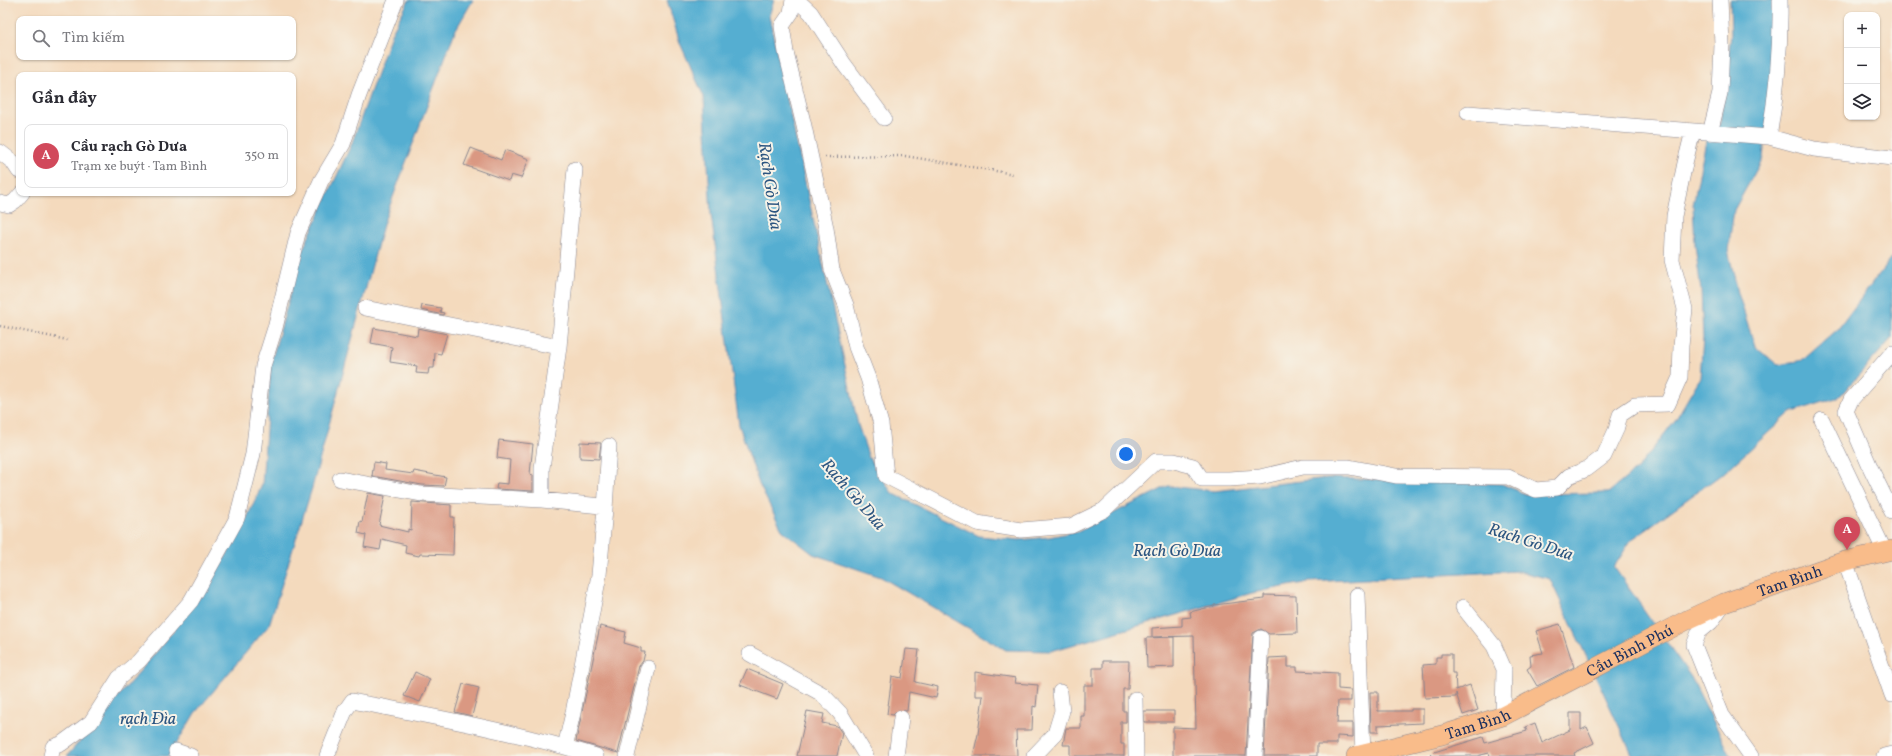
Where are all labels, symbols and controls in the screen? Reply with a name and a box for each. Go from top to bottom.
map controls [1844,12,1880,120]
button: + [1844,12,1880,48]
search box [16,16,296,60]
icon: search [30,27,52,49]
text: Tìm kiếm [62,28,125,49]
button: − [1844,48,1880,84]
button: layers [1844,84,1880,120]
text: Gần đây [32,87,97,110]
text: Cầu rạch Gò Dưa [71,137,187,158]
water label: Rạch Gò Dưa [752,141,787,231]
text: A [41,147,51,165]
text: 350 m [244,147,279,165]
text: Trạm xe buýt · Tam Bình [71,158,207,176]
your location [1116,444,1136,464]
water label: Rạch Gò Dưa [815,454,890,536]
pin: A [1834,517,1860,550]
water label: Rạch Gò Dưa [1485,518,1576,567]
water label: Rạch Gò Dưa [1133,540,1221,563]
street label: Tam Bình [1755,561,1826,604]
street label: Cầu Bình Phú [1583,620,1678,684]
street label: Tam Bình [1443,705,1516,746]
water label: rạch Đìa [120,708,176,731]

